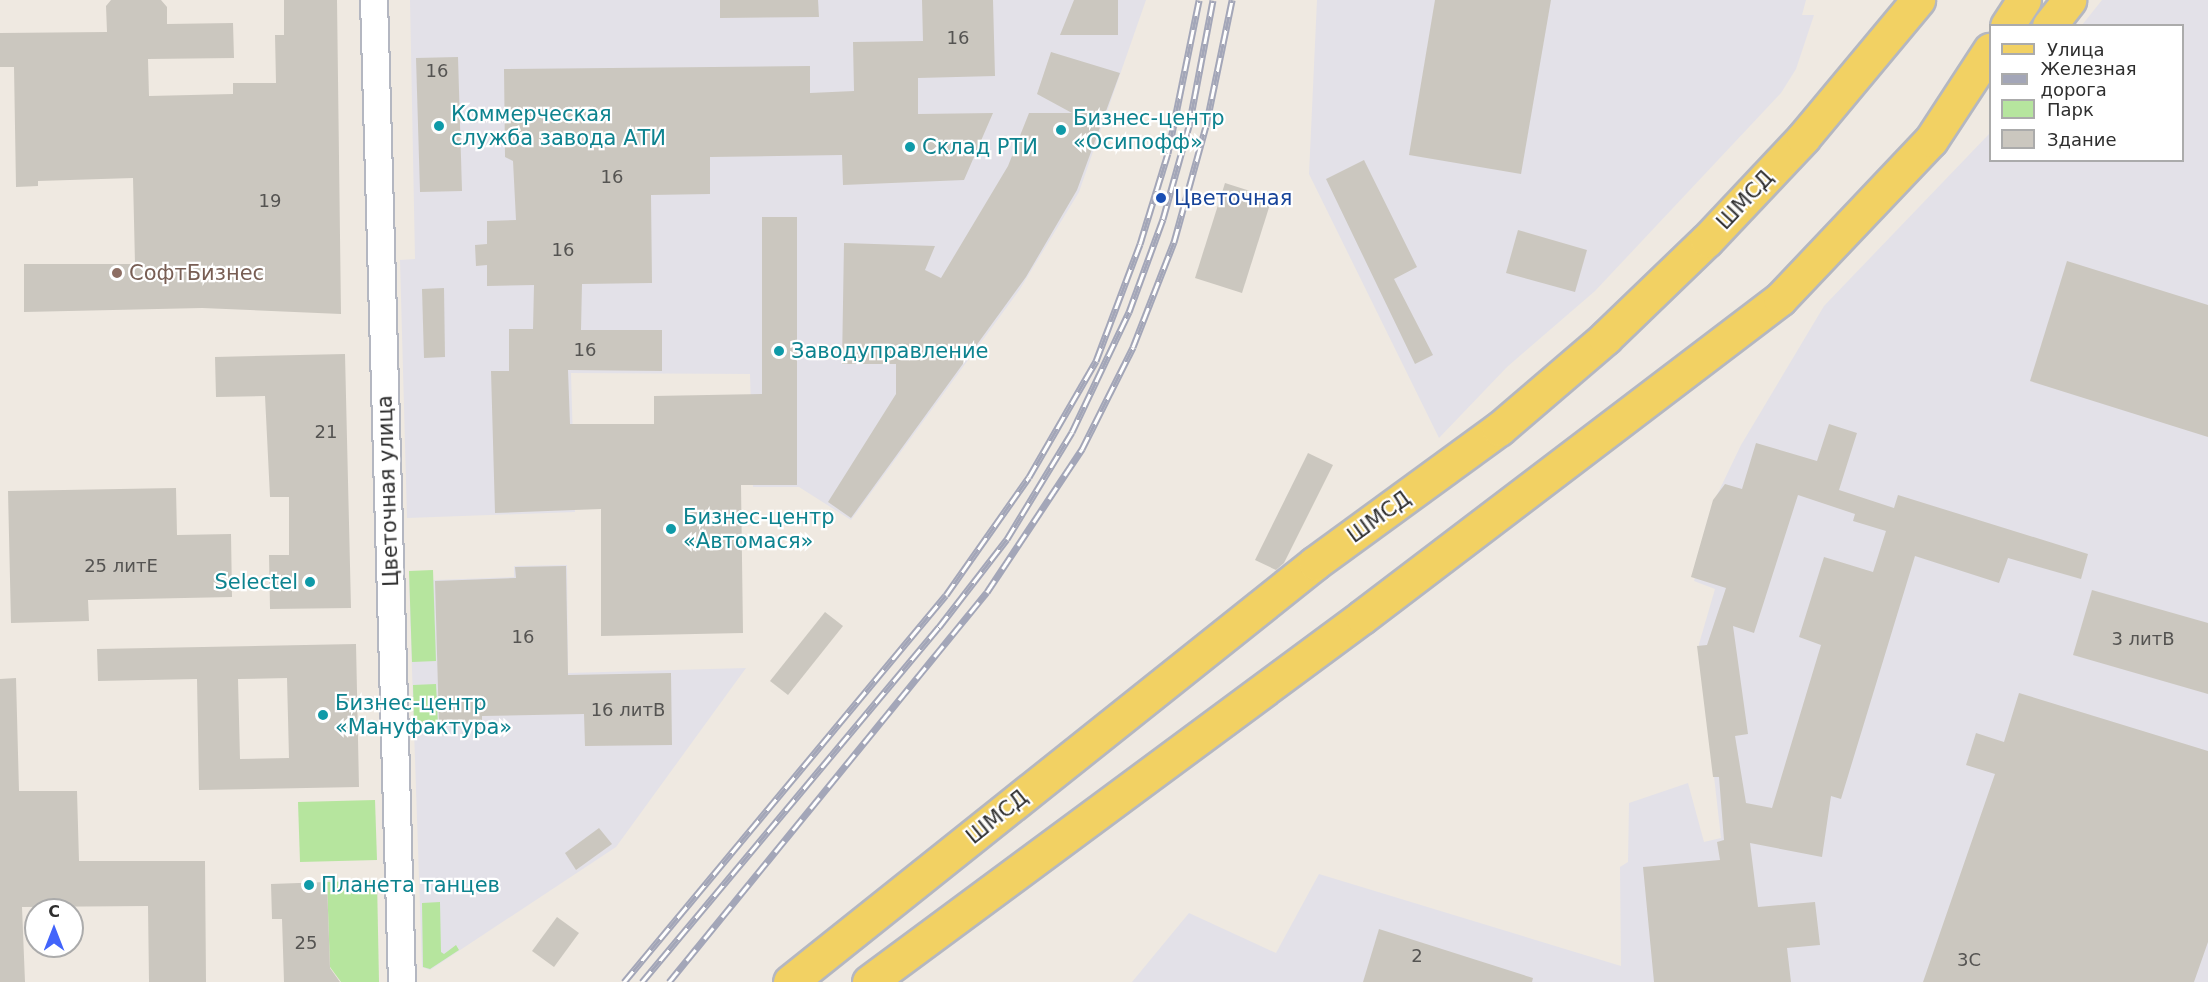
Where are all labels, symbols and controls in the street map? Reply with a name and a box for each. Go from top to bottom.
legend [1989,24,2184,162]
house number: 16 [947,27,969,49]
text: Улица [2047,39,2104,60]
text: Железная дорога [2040,58,2137,100]
house number: 16 [426,60,448,82]
text: Парк [2047,99,2094,120]
place label: Коммерческая служба завода АТИ [451,101,666,151]
place label: Бизнес-центр «Осипофф» [1073,105,1225,155]
marker: Коммерческая служба завода АТИ [432,119,446,133]
marker: Бизнес-центр «Осипофф» [1054,123,1068,137]
text: Здание [2047,129,2117,150]
place label: Склад РТИ [922,134,1038,160]
marker: Склад РТИ [903,140,917,154]
street label: ШМСД [1711,165,1779,235]
house number: 16 [601,166,623,188]
place label: Цветочная [1174,185,1292,211]
marker: Цветочная [1152,189,1170,207]
house number: 19 [259,190,281,212]
house number: 16 [552,239,574,261]
place label: СофтБизнес [129,260,264,286]
marker: СофтБизнес [110,266,124,280]
place label: Заводуправление [791,338,988,364]
house number: 16 [574,339,596,361]
marker: Заводуправление [772,344,786,358]
street label: Цветочная улица [372,395,404,587]
house number: 21 [315,421,337,443]
street label: ШМСД [1343,486,1415,548]
place label: Бизнес-центр «Автомася» [683,504,835,554]
marker: Бизнес-центр «Автомася» [664,522,678,536]
house number: 25 литЕ [84,555,158,577]
place label: Selectel [214,569,298,595]
marker: Selectel [303,575,317,589]
house number: 16 [512,626,534,648]
house number: 3 литВ [2111,628,2175,650]
place label: Бизнес-центр «Мануфактура» [335,690,512,740]
house number: 16 литВ [591,699,665,721]
marker: Бизнес-центр «Мануфактура» [316,708,330,722]
street label: ШМСД [961,785,1033,849]
place label: Планета танцев [321,872,500,898]
marker: Планета танцев [302,878,316,892]
north arrow [24,898,84,958]
text: С [48,902,60,921]
house number: 25 [295,932,317,954]
house number: 2 [1411,945,1423,967]
house number: 3С [1957,949,1981,971]

